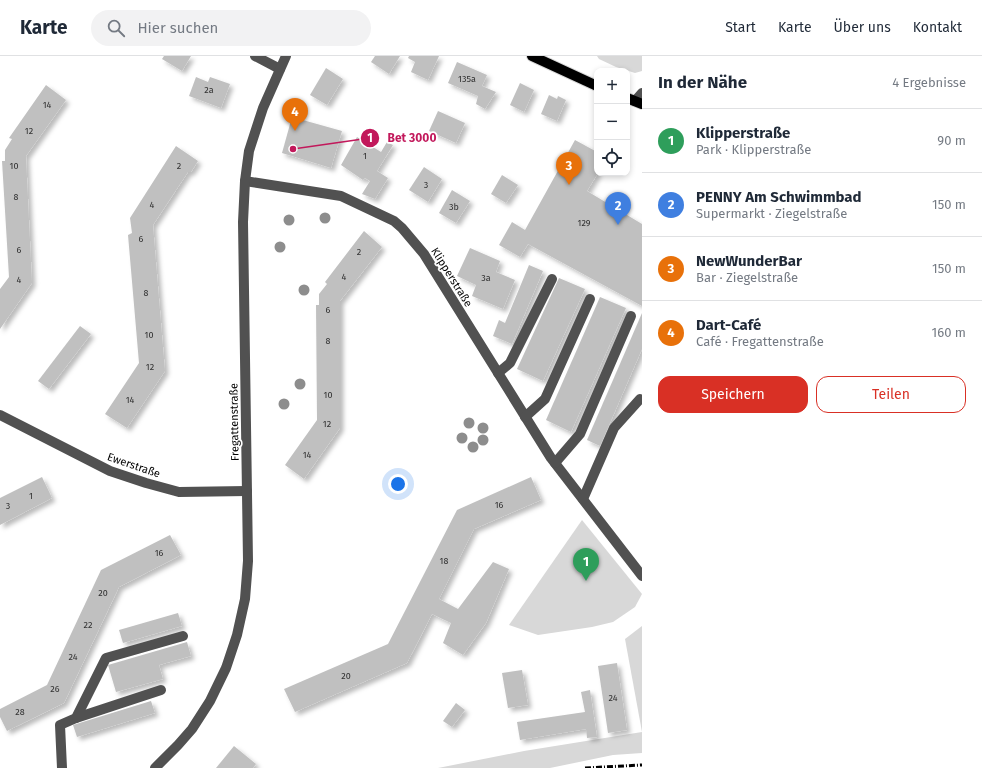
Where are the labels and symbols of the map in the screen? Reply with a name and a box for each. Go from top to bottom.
house number: 135a [458,74,476,84]
house number: 2a [204,85,214,95]
pin: 4 [282,98,308,131]
house number: 14 [43,100,52,110]
house number: 12 [25,126,33,136]
callout: Bet 3000 [360,126,445,150]
text: 1 [367,131,373,145]
text: Bet 3000 [388,131,436,145]
house number: 1 [363,151,367,161]
pin: 3 [556,152,582,185]
house number: 10 [10,161,18,171]
house number: 2 [177,161,181,171]
house number: 3 [424,180,428,190]
house number: 8 [14,192,19,202]
pin: 2 [605,192,631,225]
house number: 4 [150,200,155,210]
house number: 3b [449,202,459,212]
house number: 129 [578,218,591,228]
house number: 6 [139,234,144,244]
house number: 6 [17,245,22,255]
street label: Klipperstraße [428,245,475,309]
house number: 2 [357,247,361,257]
house number: 4 [342,272,347,282]
house number: 3a [481,273,491,283]
house number: 4 [17,275,22,285]
house number: 8 [144,288,149,298]
house number: 6 [326,305,331,315]
house number: 10 [145,330,153,340]
house number: 8 [326,336,331,346]
house number: 12 [146,362,154,372]
street label: Fregattenstraße [227,383,242,461]
house number: 10 [324,390,332,400]
house number: 14 [126,395,135,405]
house number: 12 [323,419,331,429]
street label: Ewerstraße [106,450,162,481]
house number: 14 [303,450,312,460]
your location [388,474,408,494]
house number: 1 [29,491,33,501]
house number: 16 [495,500,504,510]
house number: 3 [6,501,10,511]
house number: 16 [155,548,164,558]
pin: 1 [573,548,599,581]
house number: 18 [440,556,448,566]
house number: 20 [98,588,108,598]
house number: 22 [84,620,92,630]
house number: 24 [68,652,78,662]
house number: 20 [341,671,351,681]
house number: 26 [50,684,60,694]
house number: 24 [608,693,618,703]
house number: 28 [15,707,25,717]

